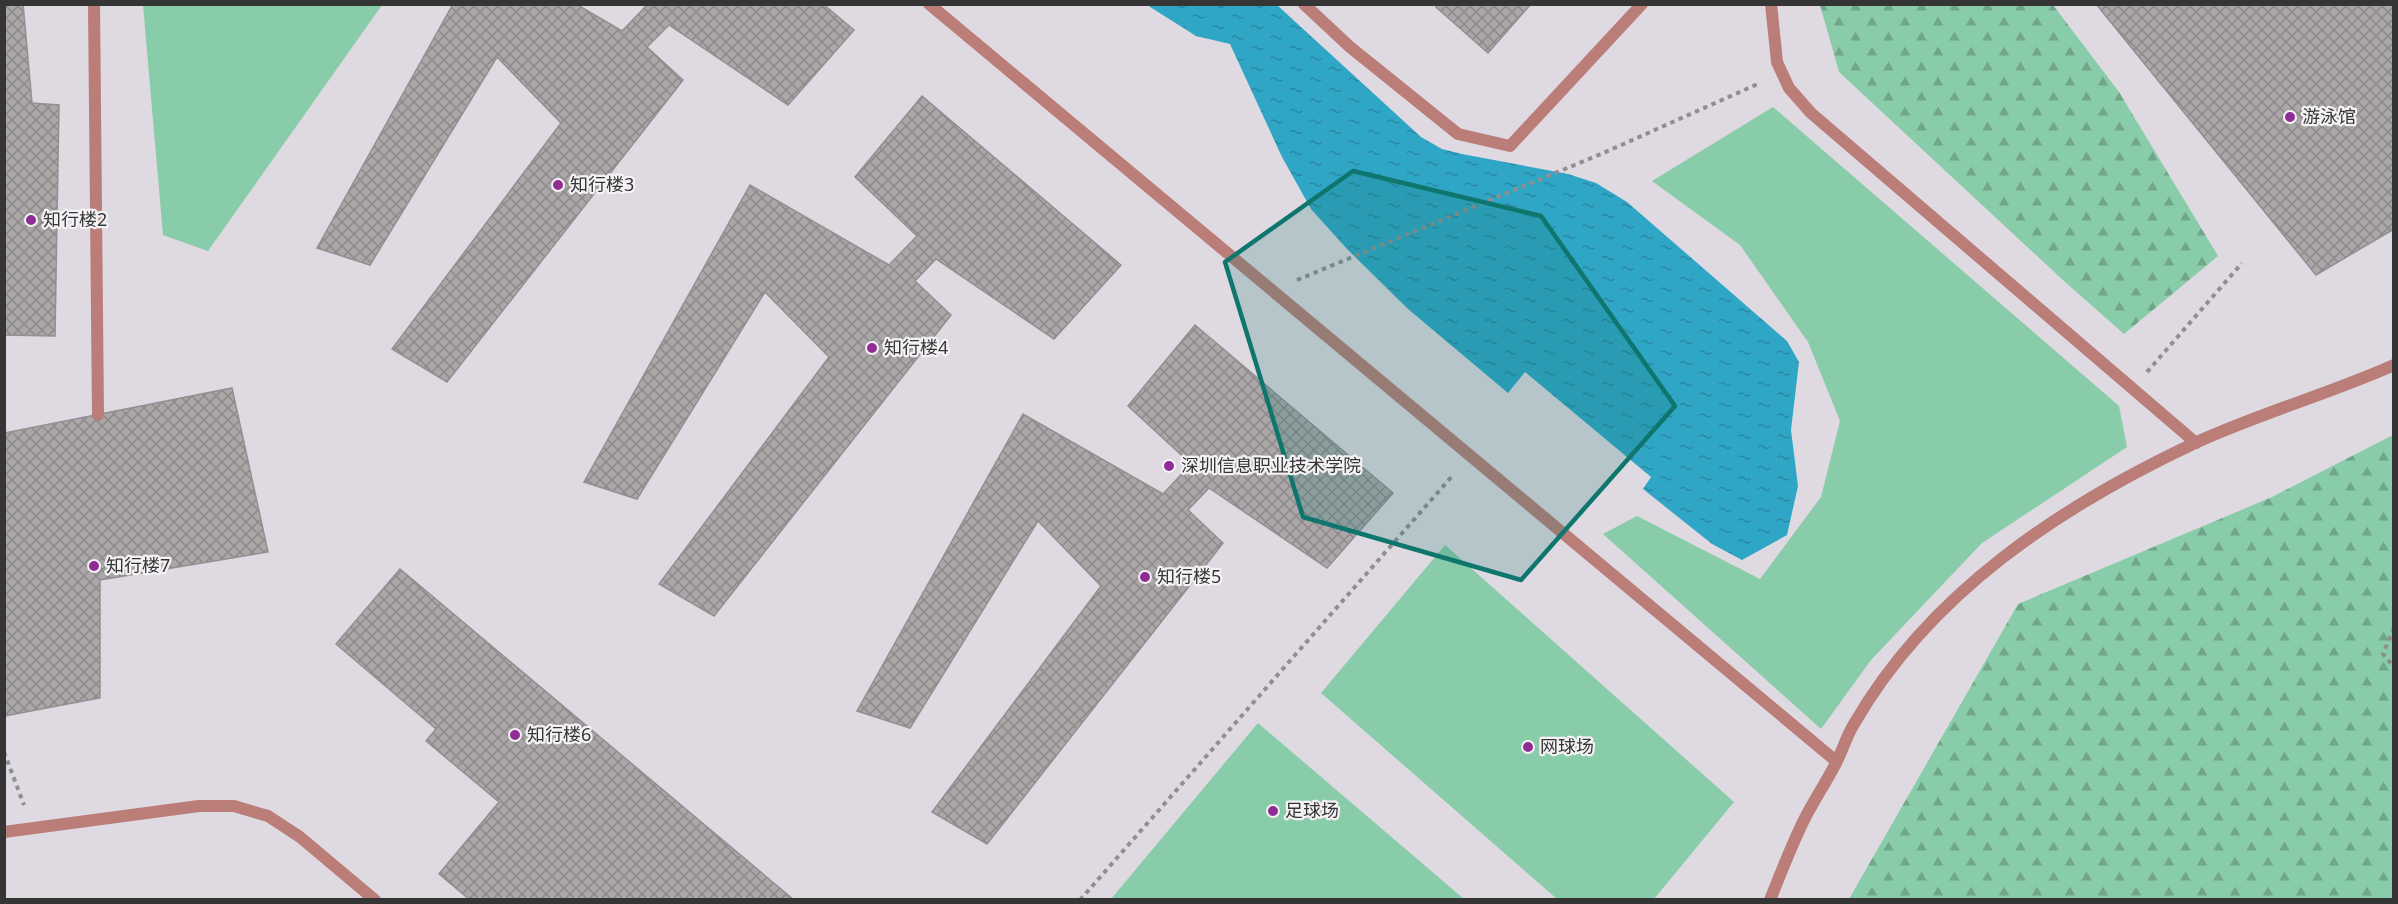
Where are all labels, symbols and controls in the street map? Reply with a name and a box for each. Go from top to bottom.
place label: 游泳馆 [2302,104,2356,128]
marker: 游泳馆 [2283,110,2297,124]
place label: 知行楼3 [570,172,634,196]
marker: 知行楼3 [551,178,565,192]
place label: 知行楼2 [43,207,107,231]
marker: 知行楼2 [24,213,38,227]
place label: 知行楼4 [884,335,948,359]
marker: 知行楼4 [865,341,879,355]
place label: 深圳信息职业技术学院 [1181,453,1361,477]
marker: 深圳信息职业技术学院 [1162,459,1176,473]
place label: 知行楼7 [106,553,170,577]
marker: 知行楼7 [87,559,101,573]
place label: 知行楼5 [1157,564,1221,588]
marker: 知行楼5 [1138,570,1152,584]
place label: 知行楼6 [527,722,591,746]
marker: 知行楼6 [508,728,522,742]
place label: 网球场 [1540,734,1594,758]
marker: 网球场 [1521,740,1535,754]
place label: 足球场 [1285,798,1339,822]
marker: 足球场 [1266,804,1280,818]

